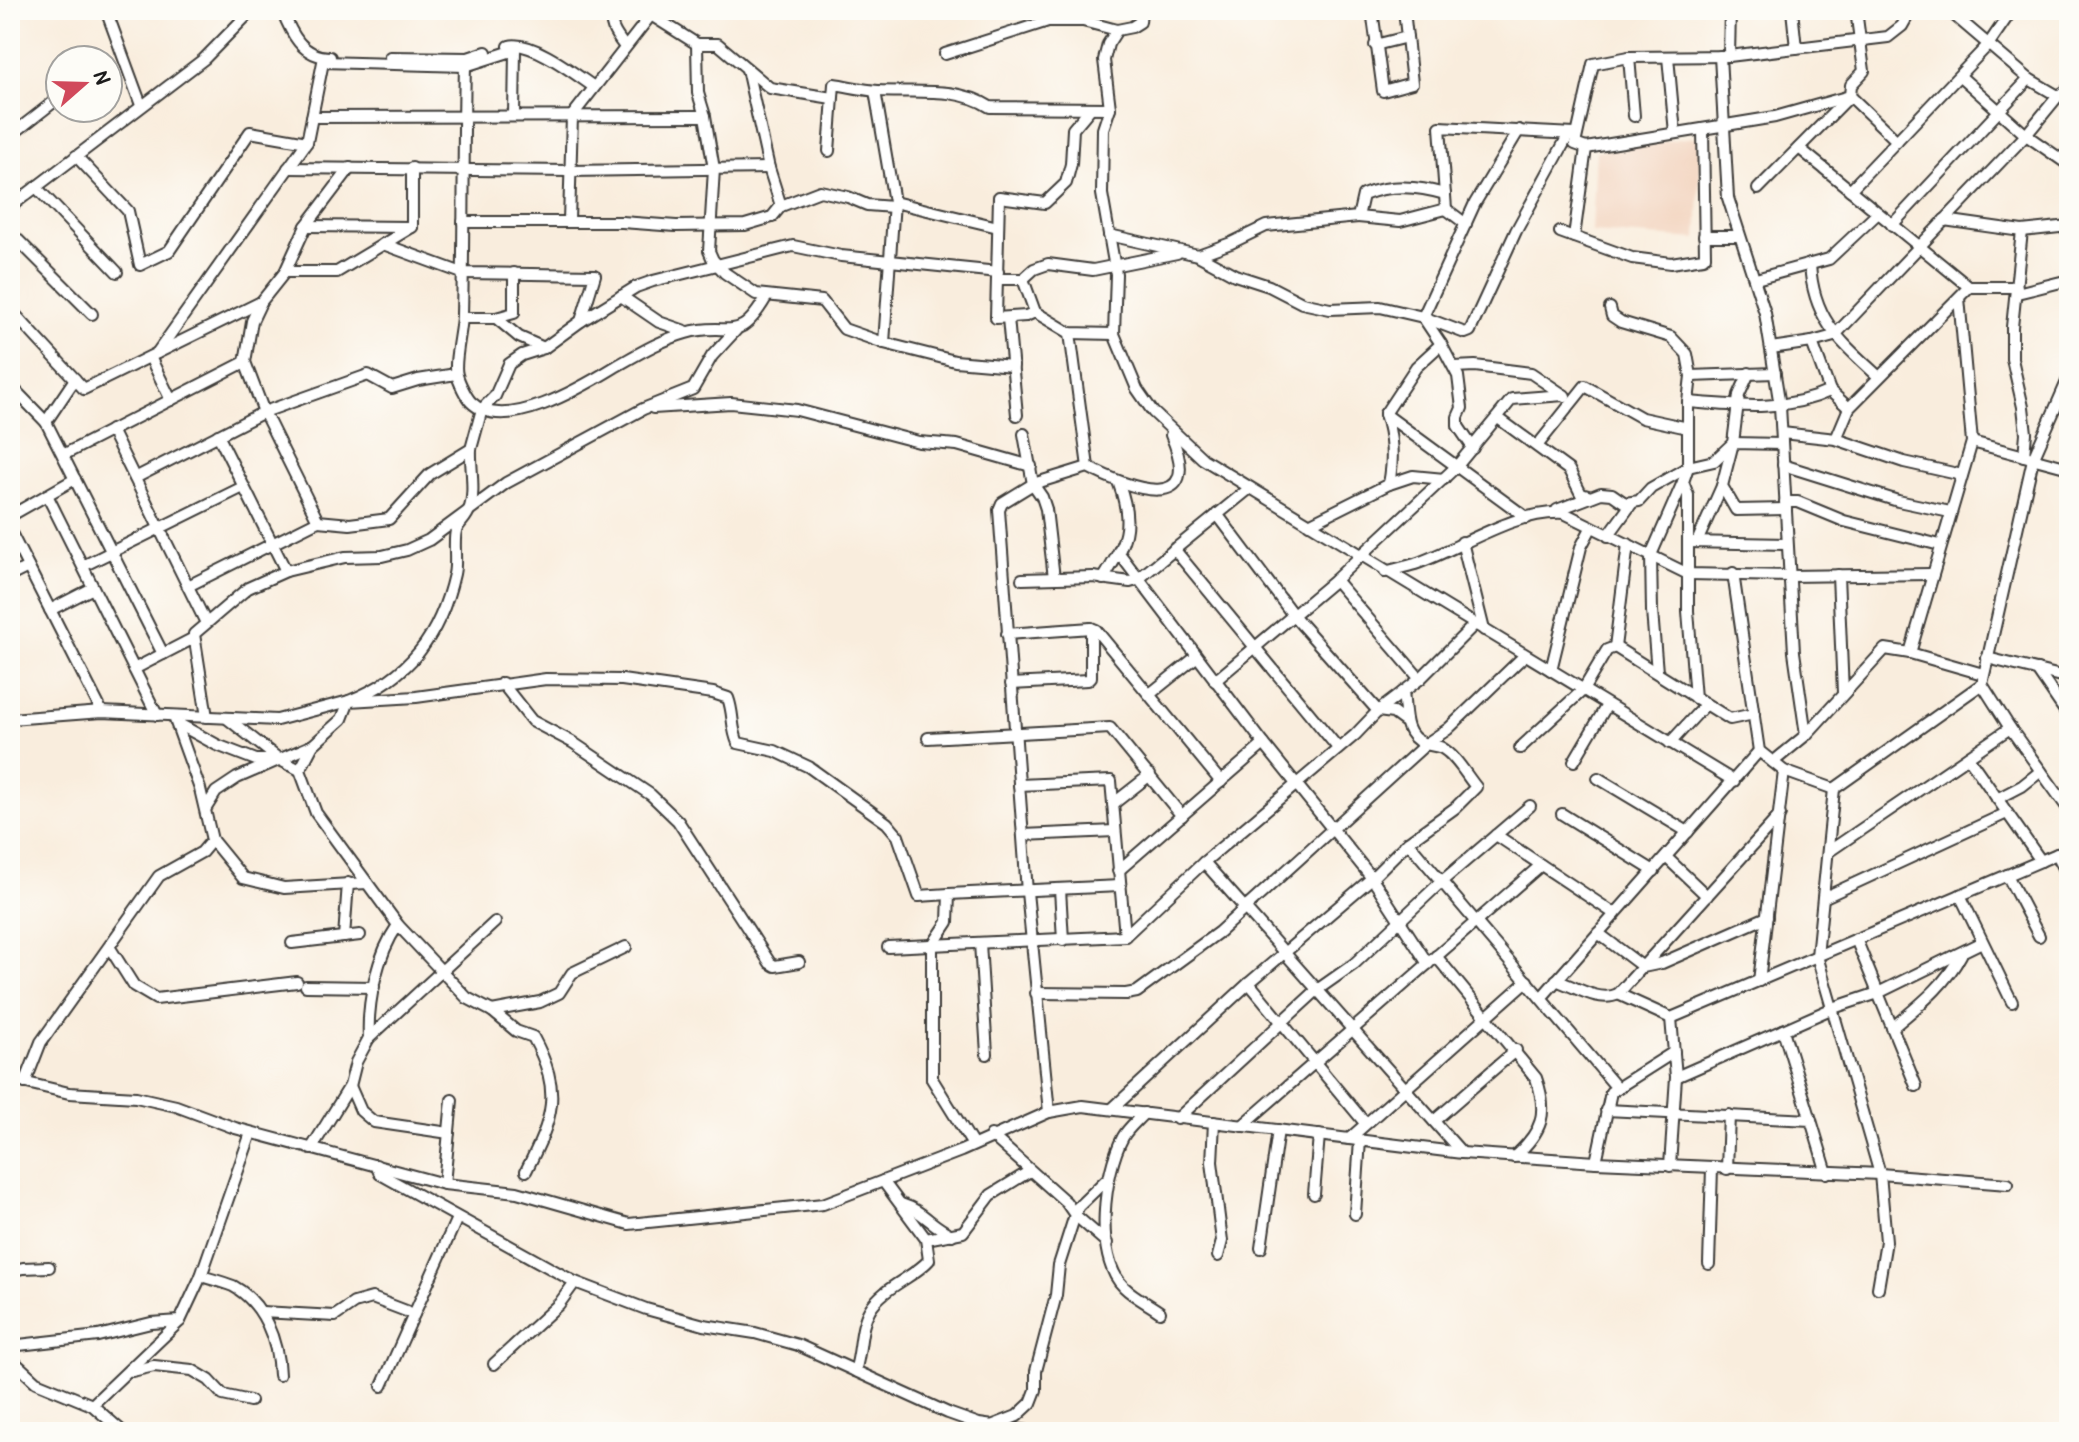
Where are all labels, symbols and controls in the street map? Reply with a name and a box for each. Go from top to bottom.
north arrow [44,44,124,124]
text: N [87,67,119,88]

